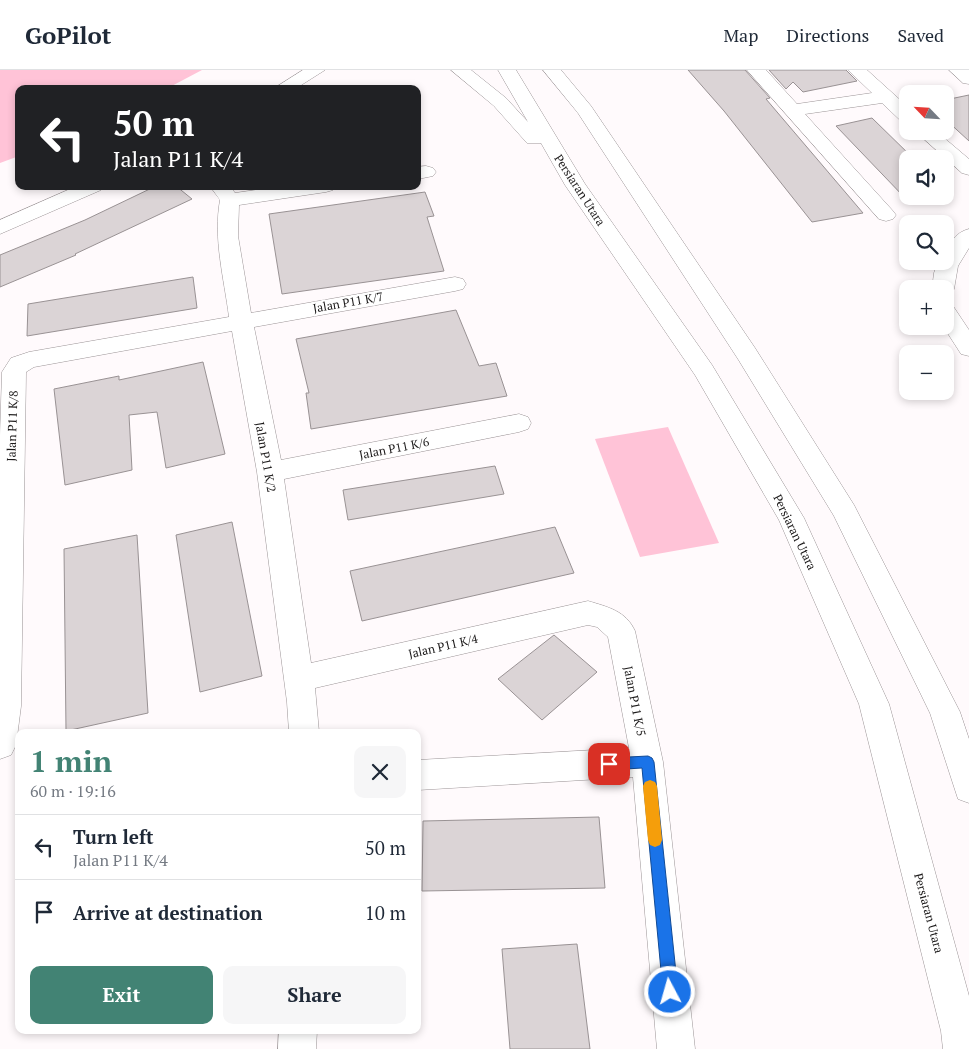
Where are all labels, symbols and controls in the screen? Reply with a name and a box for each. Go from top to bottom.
text: GoPilot [25,19,111,51]
text: Map [723,23,758,47]
text: Directions [786,23,869,47]
text: Saved [897,23,944,47]
north arrow [899,85,954,140]
map controls [899,85,954,400]
text: 50 m [113,100,194,146]
icon: left [30,105,95,170]
text: Jalan P11 K/4 [113,144,243,173]
button: sound [899,150,954,205]
street label: Persiaran Utara [551,151,609,229]
button: search [899,215,954,270]
button: + [899,280,954,335]
street label: Jalan P11 K/7 [312,288,384,316]
button: − [899,345,954,400]
street label: Jalan P11 K/8 [3,390,21,462]
street label: Jalan P11 K/2 [252,421,280,493]
street label: Jalan P11 K/6 [358,434,431,462]
street label: Persiaran Utara [770,492,820,572]
street label: Jalan P11 K/4 [407,631,480,661]
street label: Jalan P11 K/5 [621,665,649,737]
text: 1 min [30,741,112,781]
pin [588,743,630,785]
button: close [354,746,406,798]
icon: arrive [595,750,623,778]
text: 60 m · 19:16 [30,780,116,802]
text: Turn left [73,824,154,849]
icon: left [30,833,58,861]
text: 50 m [365,835,406,860]
text: Jalan P11 K/4 [73,849,168,871]
street label: Persiaran Utara [911,871,947,955]
icon: arrive [30,898,58,926]
text: Arrive at destination [73,900,262,925]
text: 10 m [365,900,406,925]
position arrow [643,965,695,1017]
button: Exit [30,966,213,1024]
button: Share [223,966,406,1024]

